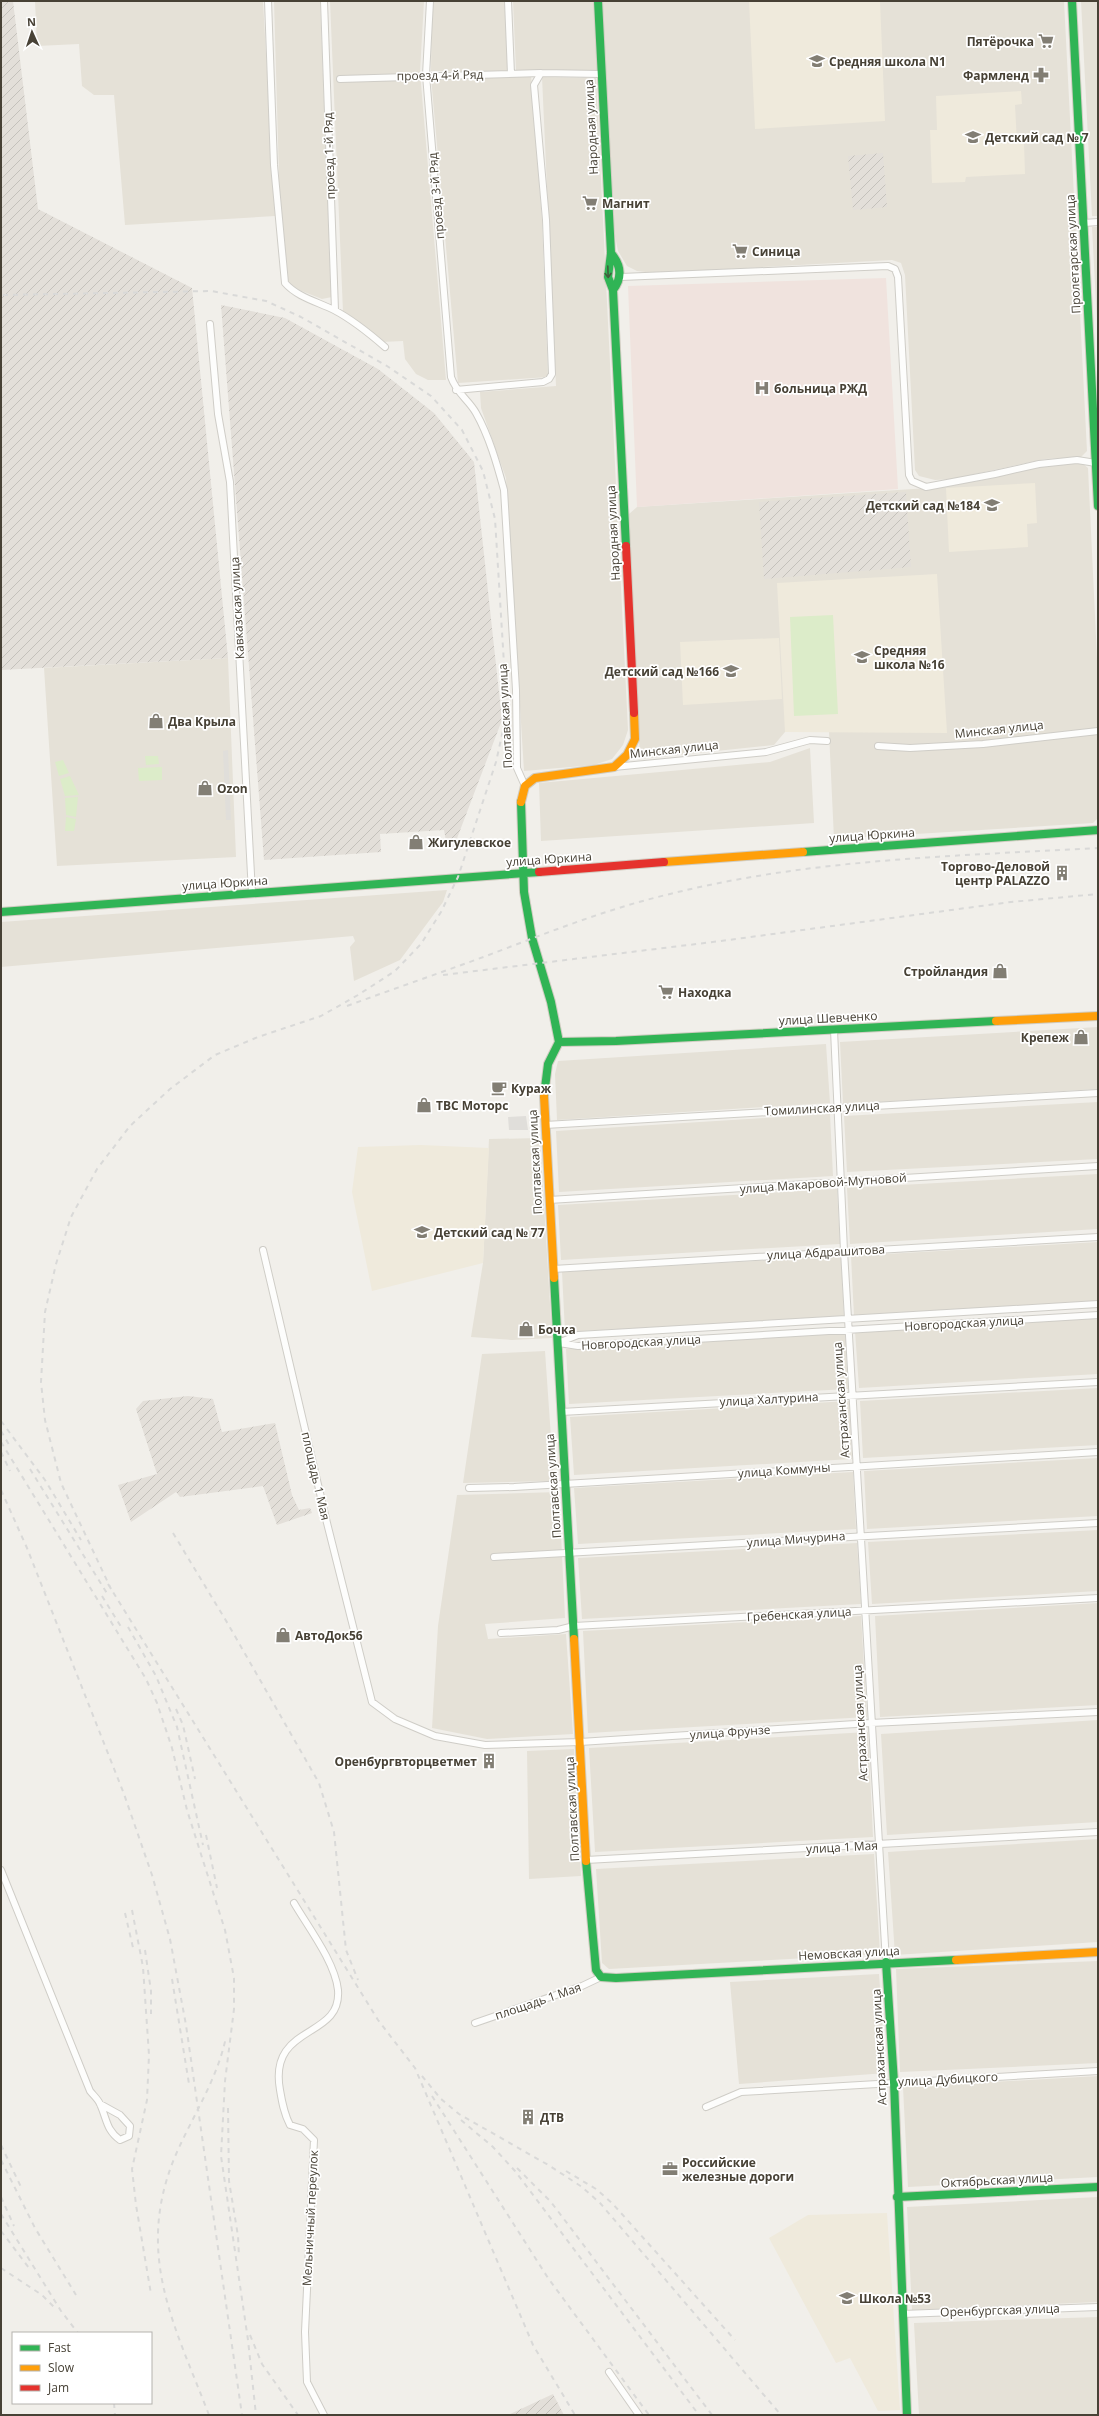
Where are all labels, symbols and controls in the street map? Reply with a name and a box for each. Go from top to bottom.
north arrow [12,12,52,52]
text: N [27,14,36,29]
supermarket icon: Пятёрочка [1037,32,1055,50]
place label: Пятёрочка [967,33,1034,50]
school or university icon: Средняя школа N1 [808,52,826,70]
place label: Средняя школа N1 [829,53,946,70]
street label: проезд 4-й Ряд [396,66,484,84]
pharmacy icon: Фармленд [1032,66,1050,84]
place label: Фармленд [963,67,1029,84]
street label: Народная улица [580,79,602,175]
street label: проезд 1-й Ряд [319,112,339,200]
school or university icon: Детский сад № 7 [964,128,982,146]
place label: Детский сад № 7 [985,129,1089,146]
street label: проезд 3-й Ряд [424,152,448,240]
supermarket icon: Магнит [581,194,599,212]
street label: Пролетарская улица [1061,194,1085,314]
place label: Магнит [602,195,650,212]
supermarket icon: Синица [731,242,749,260]
place label: Синица [752,243,800,260]
one-way arrow [604,265,612,278]
hospital icon: больница РЖД [753,379,771,397]
place label: больница РЖД [774,380,867,397]
street label: Народная улица [602,485,624,581]
school or university icon: Детский сад №184 [983,496,1001,514]
place label: Детский сад №184 [866,497,980,514]
street label: Кавказская улица [226,556,248,660]
place label: Средняя школа №16 [874,642,945,673]
school or university icon: Средняя школа №16 [853,648,871,666]
school or university icon: Детский сад №166 [722,662,740,680]
street label: Полтавская улица [494,663,516,769]
place label: Детский сад №166 [605,663,719,680]
shop icon: Два Крыла [147,712,165,730]
place label: Два Крыла [168,713,236,730]
street label: Минская улица [954,716,1044,742]
street label: Минская улица [629,736,719,762]
shop icon: Ozon [196,779,214,797]
place label: Ozon [217,780,248,797]
street label: улица Юркина [829,824,915,846]
shop icon: Жигулевское [407,833,425,851]
place label: Жигулевское [428,834,511,851]
street label: улица Юркина [506,848,592,870]
place label: Торгово-Деловой центр PALAZZO [941,858,1050,889]
building icon: Торгово-Деловой центр PALAZZO [1053,864,1071,882]
street label: улица Юркина [182,872,268,894]
shop icon: Стройландия [991,962,1009,980]
place label: Стройландия [903,963,988,980]
supermarket icon: Находка [657,983,675,1001]
place label: Находка [678,984,731,1001]
street label: улица Шевченко [778,1007,878,1029]
shop icon: Крепеж [1072,1028,1090,1046]
place label: Крепеж [1021,1029,1070,1046]
cafe icon: Кураж [490,1079,508,1097]
place label: Кураж [511,1080,552,1097]
shop icon: ТВС Моторс [415,1096,433,1114]
street label: Томилинская улица [764,1096,880,1120]
place label: ТВС Моторс [436,1097,508,1114]
street label: Полтавская улица [524,1109,546,1215]
street label: улица Макаровой-Мутновой [739,1169,907,1197]
school or university icon: Детский сад № 77 [413,1223,431,1241]
place label: Детский сад № 77 [434,1224,545,1241]
street label: улица Абдрашитова [767,1240,885,1264]
street label: Новгородская улица [904,1311,1024,1335]
shop icon: Бочка [517,1320,535,1338]
place label: Бочка [538,1321,576,1338]
street label: Новгородская улица [581,1330,701,1354]
street label: Астраханская улица [828,1341,854,1459]
street label: улица Халтурина [719,1388,819,1410]
street label: площадь 1 Мая [298,1430,334,1522]
street label: Полтавская улица [541,1433,565,1539]
street label: улица Коммуны [737,1458,831,1482]
street label: улица Мичурина [746,1527,846,1551]
street label: Гребенская улица [746,1603,852,1625]
shop icon: АвтоДок56 [274,1626,292,1644]
place label: АвтоДок56 [295,1627,363,1644]
street label: Астраханская улица [848,1664,872,1782]
street label: улица Фрунзе [689,1721,771,1743]
building icon: Оренбургвторцветмет [480,1752,498,1770]
place label: Оренбургвторцветмет [335,1753,477,1770]
street label: Полтавская улица [561,1756,583,1862]
street label: улица 1 Мая [806,1837,878,1857]
street label: Немовская улица [798,1942,900,1964]
street label: площадь 1 Мая [493,1978,583,2024]
street label: Астраханская улица [867,1988,891,2106]
street label: улица Дубицкого [898,2068,998,2090]
building icon: ДТВ [519,2108,537,2126]
place label: ДТВ [540,2109,564,2126]
street label: Мельничный переулок [298,2149,322,2286]
place label: Российские железные дороги [682,2154,794,2185]
office icon: Российские железные дороги [661,2160,679,2178]
street label: Октябрьская улица [940,2169,1054,2191]
school or university icon: Школа №53 [838,2289,856,2307]
place label: Школа №53 [859,2290,931,2307]
street label: Оренбургская улица [940,2299,1060,2321]
legend [12,2332,152,2404]
text: Fast [48,2339,71,2356]
text: Slow [48,2359,75,2376]
text: Jam [47,2379,69,2396]

